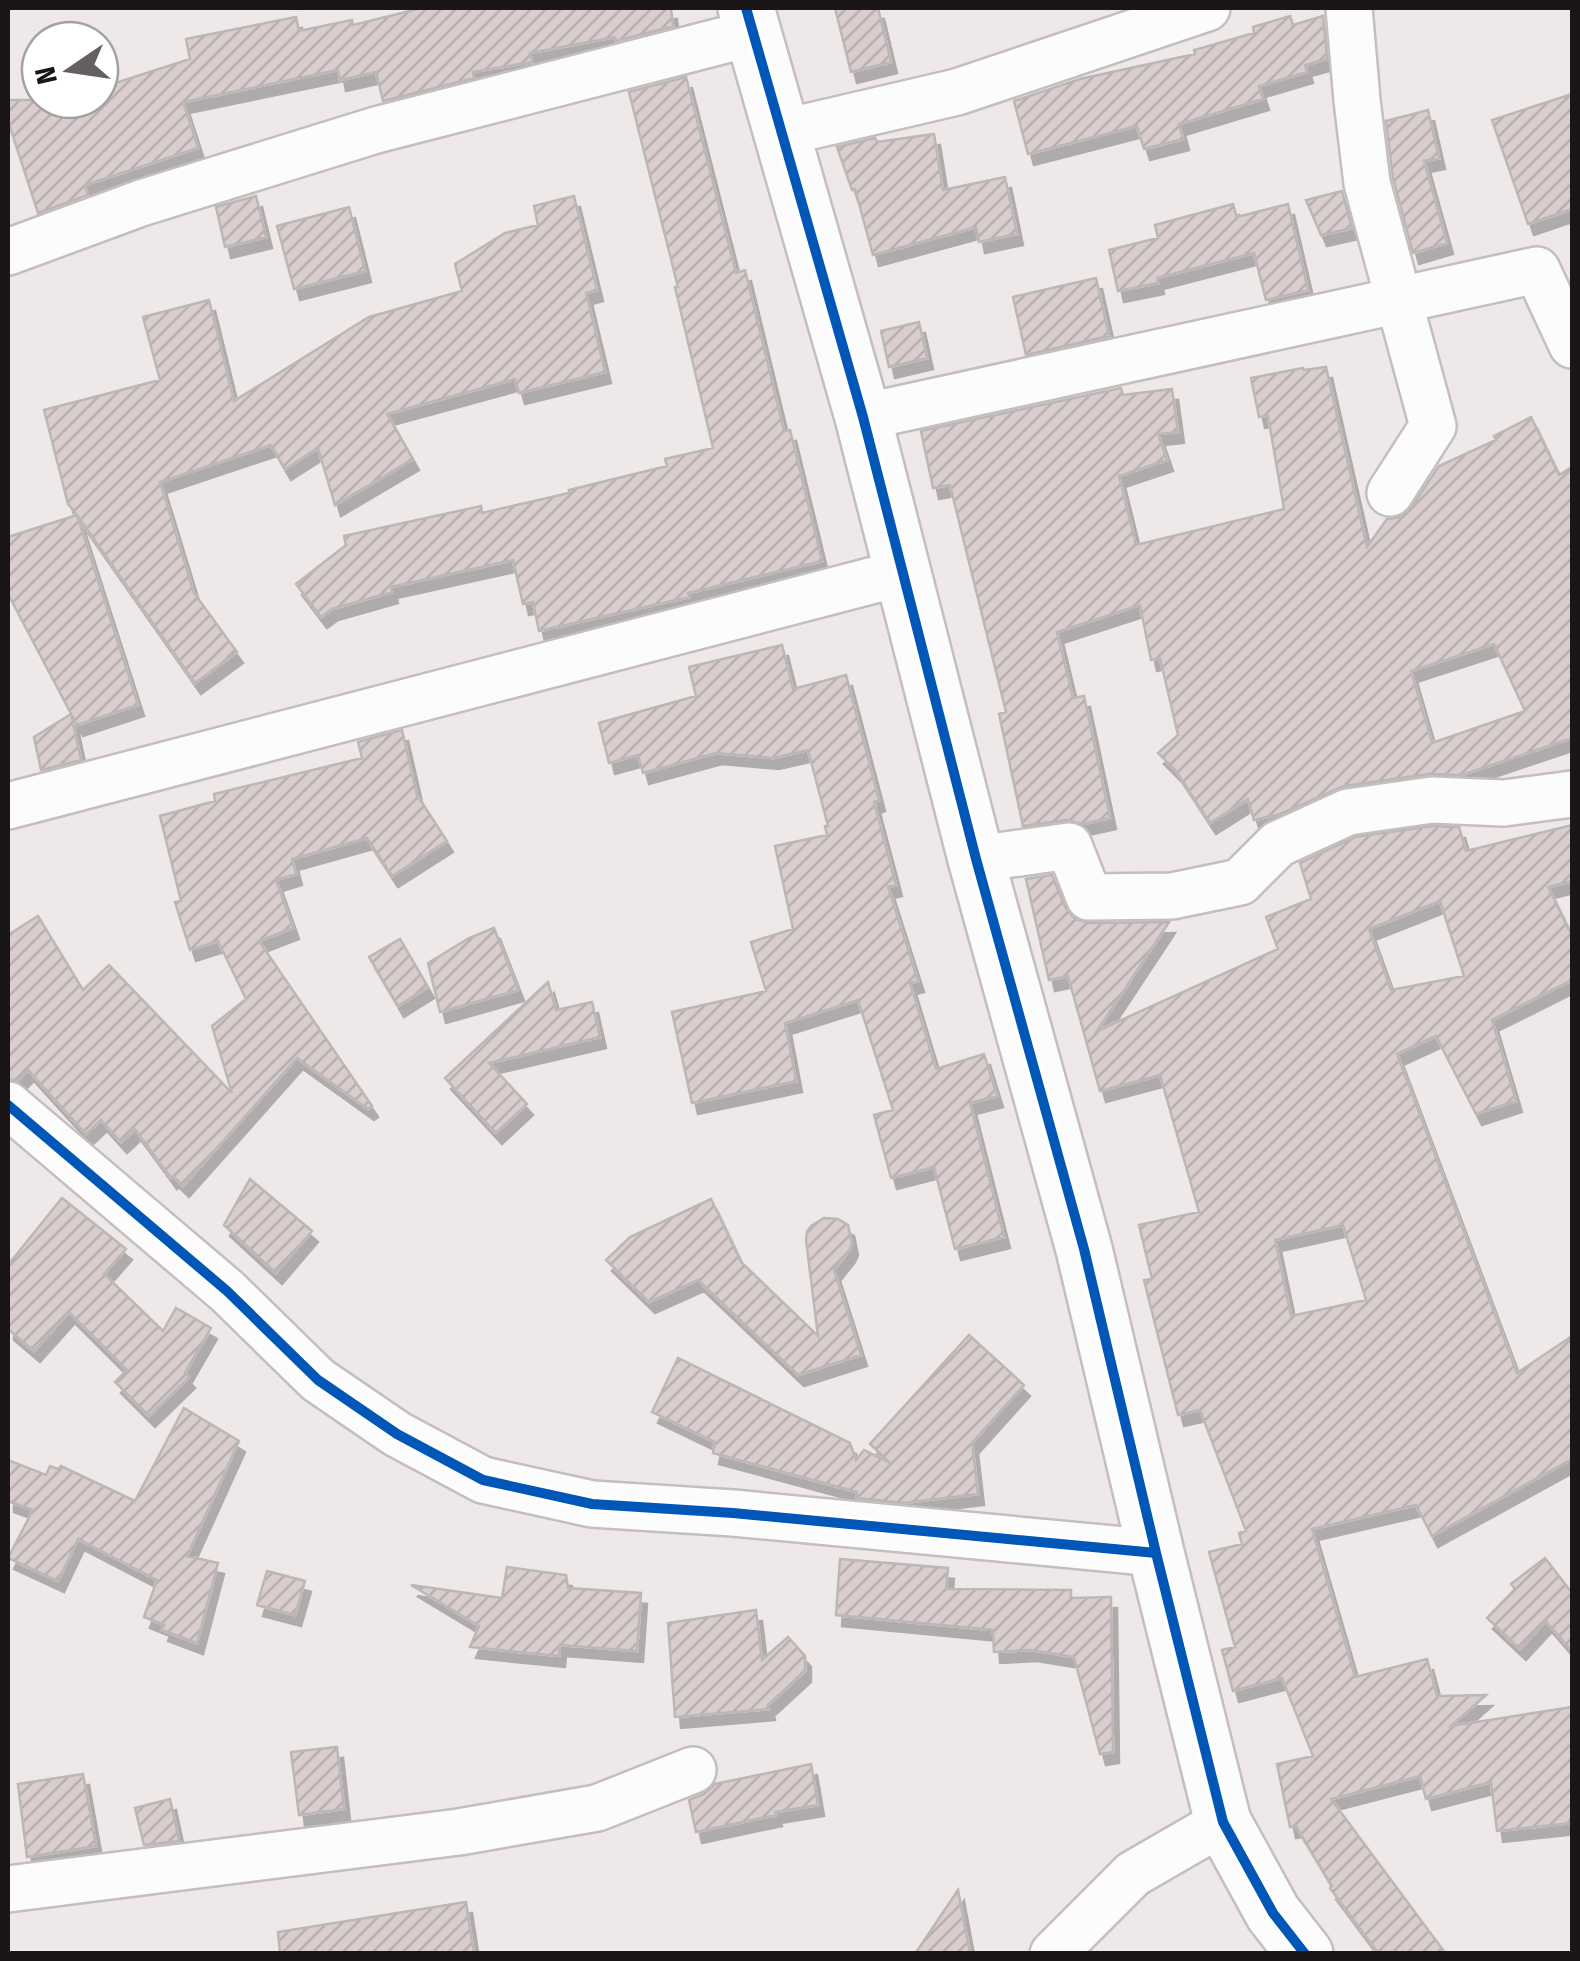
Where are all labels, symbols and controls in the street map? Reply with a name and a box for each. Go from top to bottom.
north arrow [20,20,120,120]
text: N [28,64,64,87]

